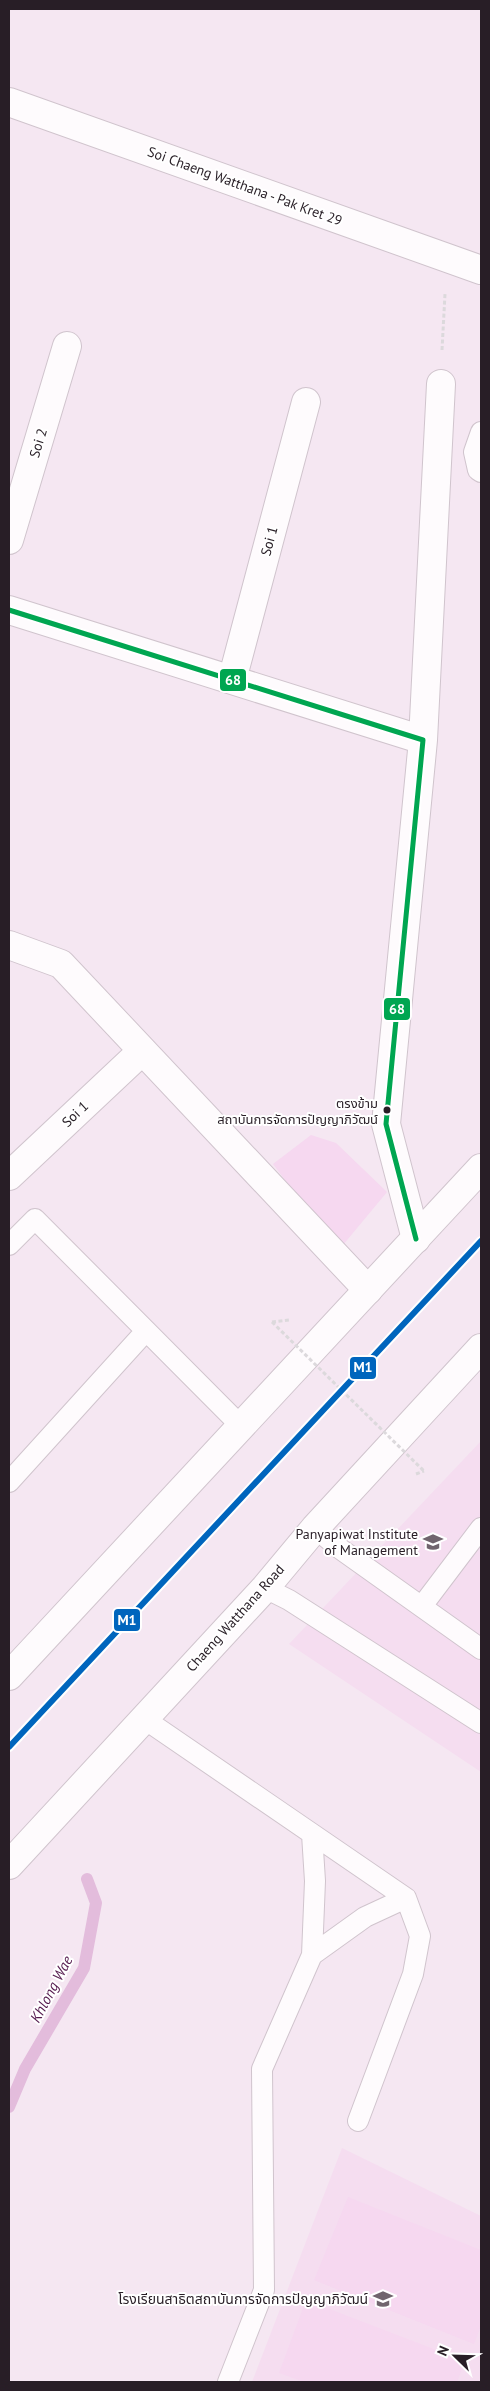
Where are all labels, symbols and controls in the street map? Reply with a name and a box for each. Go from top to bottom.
street label: Soi Chaeng Watthana - Pak Kret 29 [145,142,345,230]
street label: Soi 2 [25,426,51,460]
street label: Soi 1 [256,524,282,558]
line badge: 68 [219,668,247,692]
text: 68 [225,671,241,689]
line badge: 68 [383,997,411,1021]
text: 68 [389,1000,405,1018]
place label: ตรงข้าม สถาบันการจัดการปัญญาภิวัฒน์ [217,1095,378,1128]
street label: Soi 1 [58,1097,92,1131]
marker: ตรงข้าม สถาบันการจัดการปัญญาภิวัฒน์ [382,1105,392,1115]
line badge: M1 [349,1356,377,1380]
text: M1 [353,1358,373,1376]
place label: Panyapiwat Institute of Management [295,1525,418,1559]
school or university icon: Panyapiwat Institute of Management [422,1531,444,1553]
street label: Chaeng Watthana Road [182,1561,288,1675]
line badge: M1 [113,1608,141,1632]
text: M1 [117,1611,137,1629]
water label: Khlong Wae [26,1952,77,2026]
school or university icon: โรงเรียนสาธิตสถาบันการจัดการปัญญาภิวัฒน์ [372,2288,394,2310]
place label: โรงเรียนสาธิตสถาบันการจัดการปัญญาภิวัฒน์ [118,2290,368,2308]
north arrow [430,2331,480,2381]
text: N [433,2343,453,2359]

